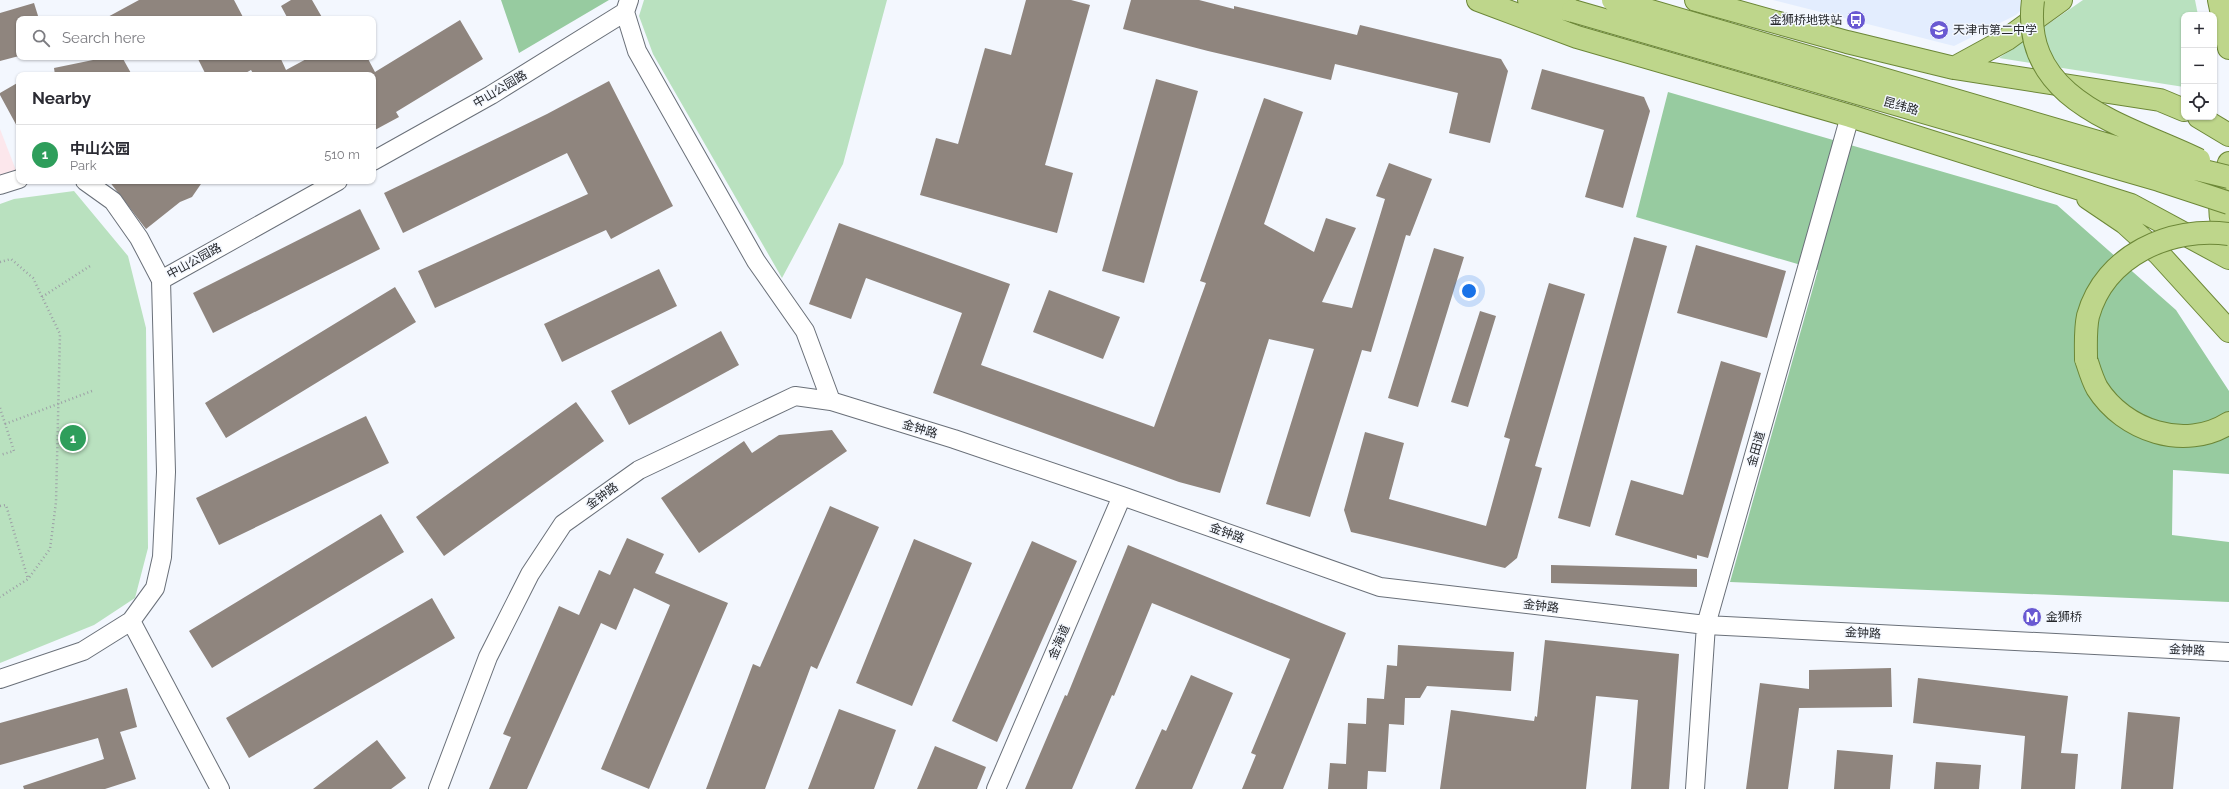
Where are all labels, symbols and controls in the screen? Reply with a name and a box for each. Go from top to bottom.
bus stop icon: 金狮桥地铁站 [1845,9,1867,31]
map controls [2181,12,2217,120]
button: + [2181,12,2217,48]
place label: 金狮桥地铁站 [1770,13,1842,27]
search box [16,16,376,60]
school or university icon: 天津市第二中学 [1928,19,1950,41]
place label: 天津市第二中学 [1953,23,2037,37]
icon: search [30,27,52,49]
text: Search here [62,29,145,47]
button: − [2181,48,2217,84]
street label: 中山公园路 [471,68,529,110]
button: locate [2181,84,2217,120]
text: Nearby [32,88,91,108]
street label: 昆纬路 [1882,94,1920,118]
text: 中山公园 [70,140,130,158]
text: 1 [42,147,48,162]
text: 510 m [324,147,360,162]
text: Park [70,158,97,173]
street label: 中山公园路 [164,240,224,282]
your location [1459,281,1479,301]
street label: 金钟路 [901,417,939,441]
pin: 1 [60,423,86,453]
street label: 金田道 [1744,430,1768,468]
street label: 金钟路 [583,480,621,512]
street label: 金钟路 [1208,520,1246,546]
street label: 金钟路 [1522,597,1560,615]
metro station icon: 金狮桥 [2021,606,2043,628]
place label: 金狮桥 [2046,610,2082,624]
street label: 金海道 [1046,623,1072,661]
street label: 金钟路 [1845,625,1881,641]
street label: 金钟路 [2169,642,2205,658]

